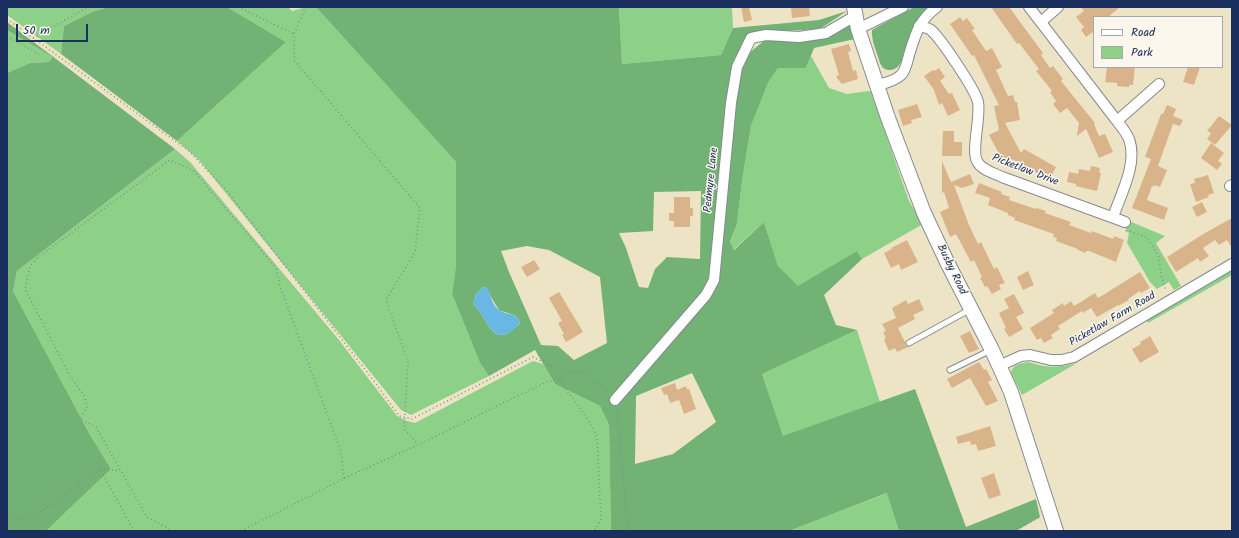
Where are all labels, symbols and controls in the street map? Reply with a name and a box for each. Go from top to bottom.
scale bar [18,16,90,42]
legend [1093,16,1223,68]
text: 50 m [23,21,50,40]
text: Road [1131,23,1155,42]
text: Park [1131,43,1153,62]
street label: Pedmyre Lane [702,147,722,213]
street label: Picketlaw Drive [990,152,1060,190]
street label: Busby Road [933,243,969,297]
street label: Picketlaw Farm Road [1068,290,1158,350]

